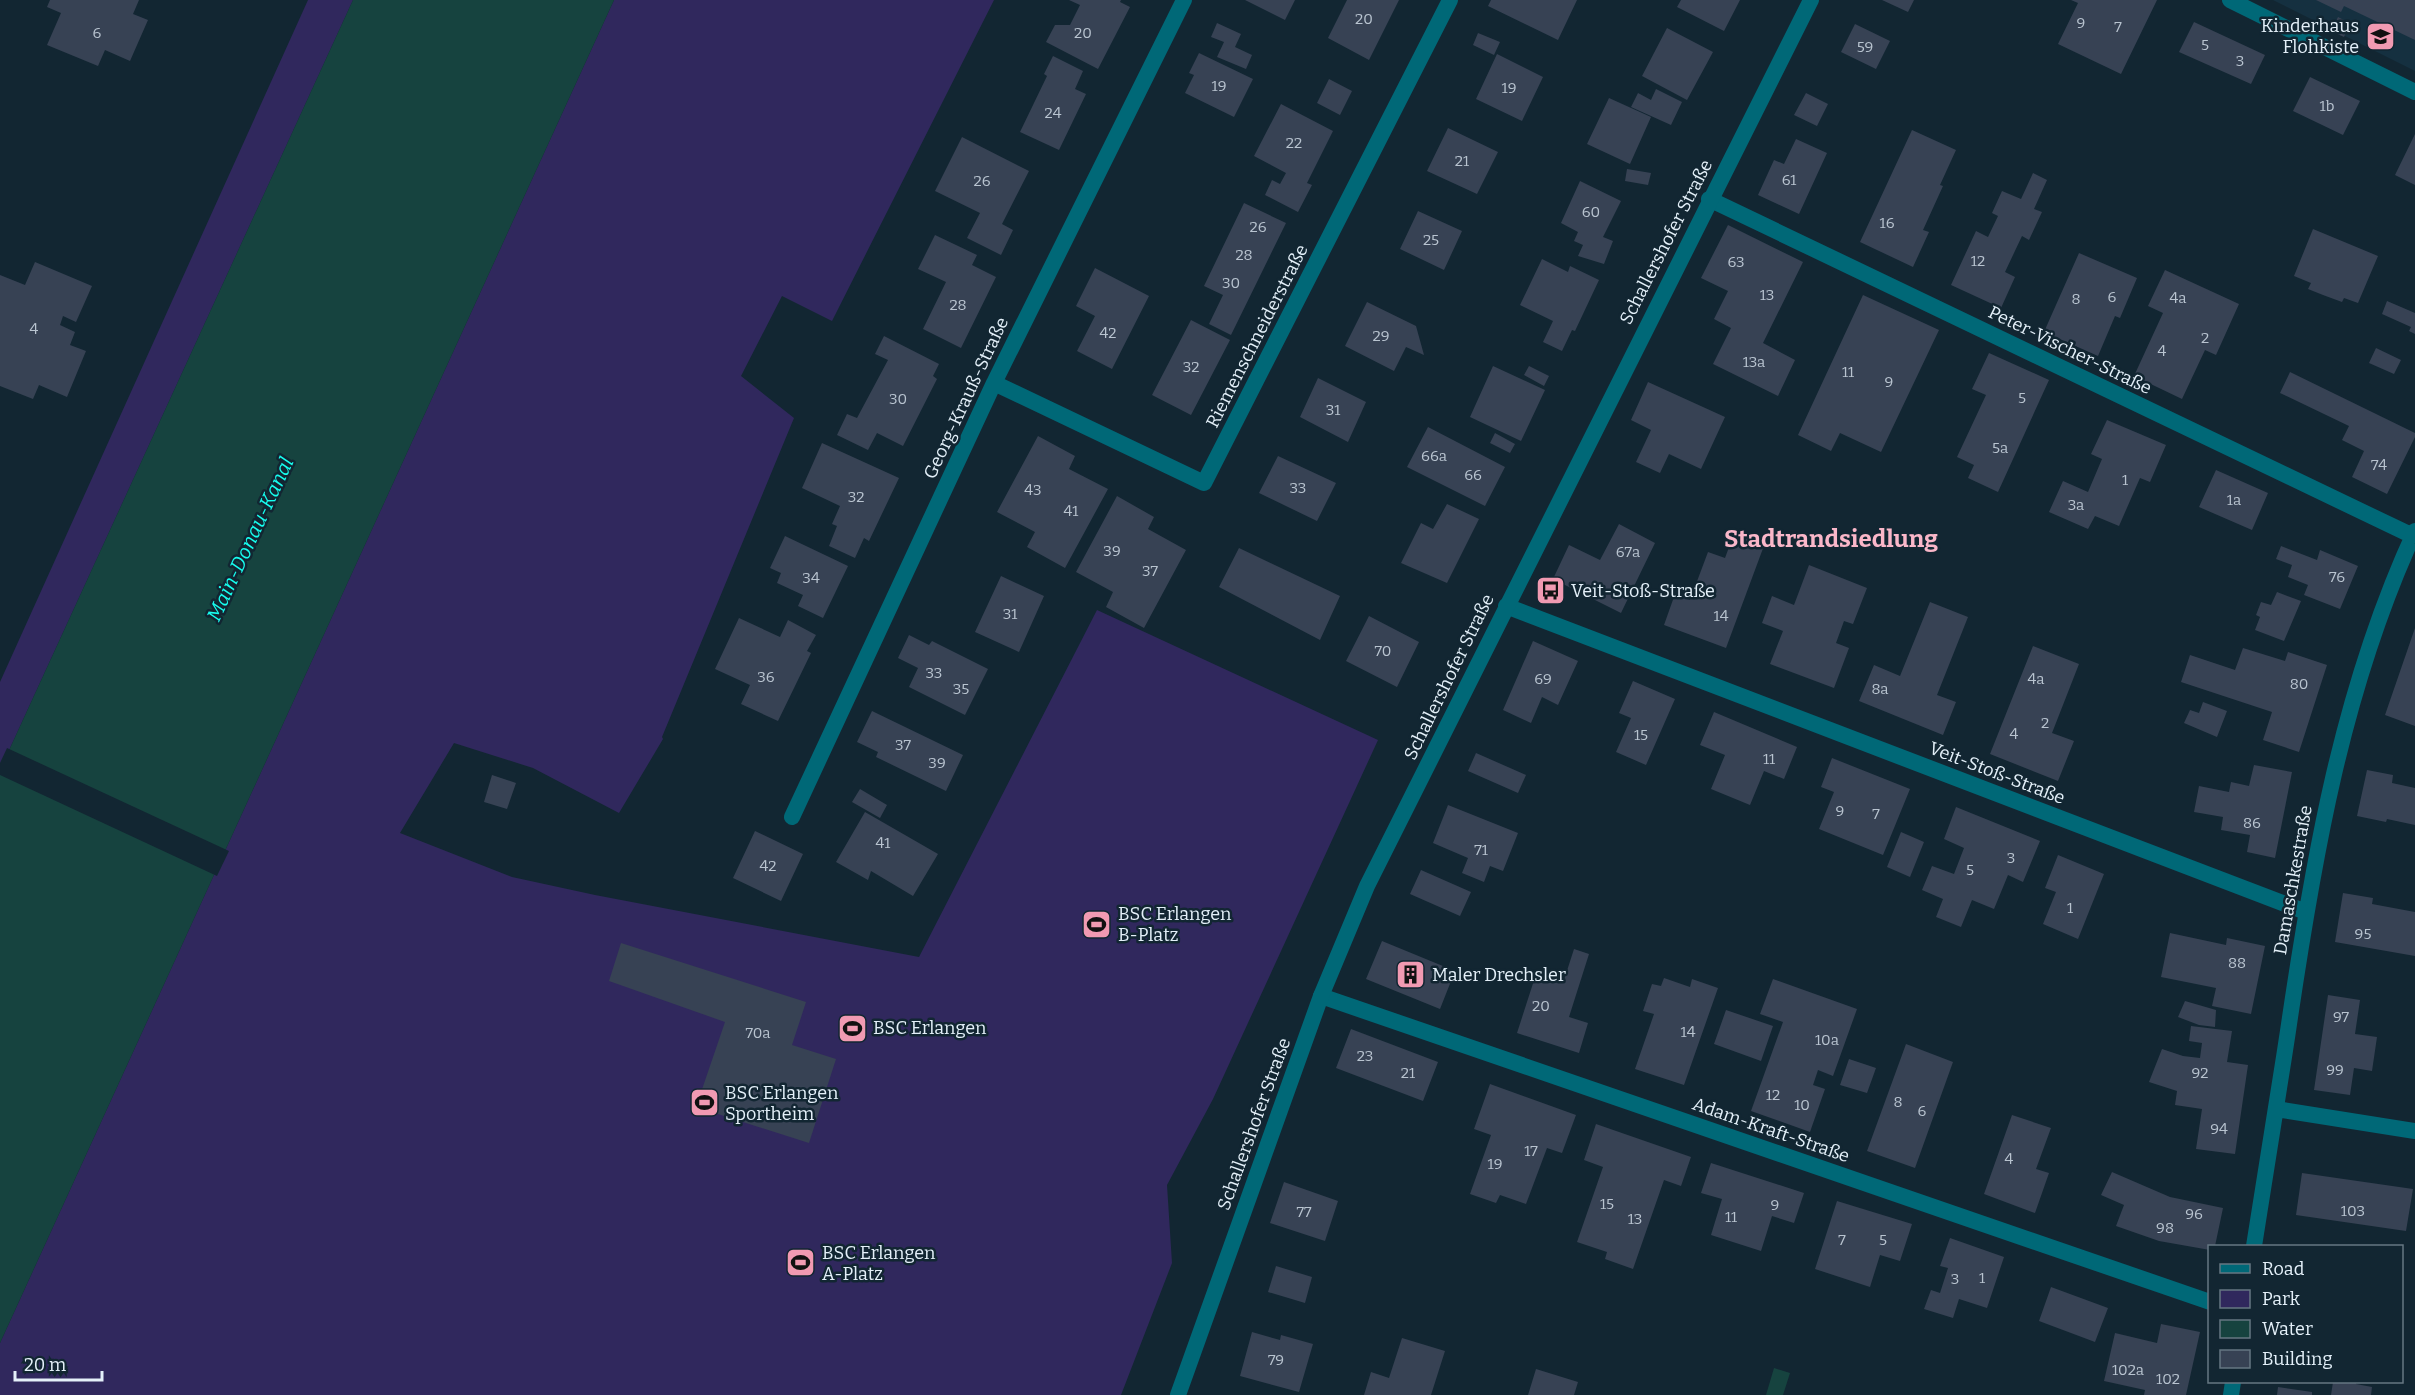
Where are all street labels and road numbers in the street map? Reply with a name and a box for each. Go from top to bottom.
street label: Schallershofer Straße [1615,156,1717,328]
street label: Riemenschneiderstraße [1201,241,1313,431]
street label: Peter-Vischer-Straße [1985,301,2155,399]
street label: Georg-Krauß-Straße [919,314,1013,482]
street label: Schallershofer Straße [1399,590,1499,764]
street label: Veit-Stoß-Straße [1926,737,2068,809]
street label: Damaschkestraße [2269,804,2317,956]
street label: Schallershofer Straße [1213,1035,1295,1213]
street label: Adam-Kraft-Straße [1690,1093,1852,1167]

